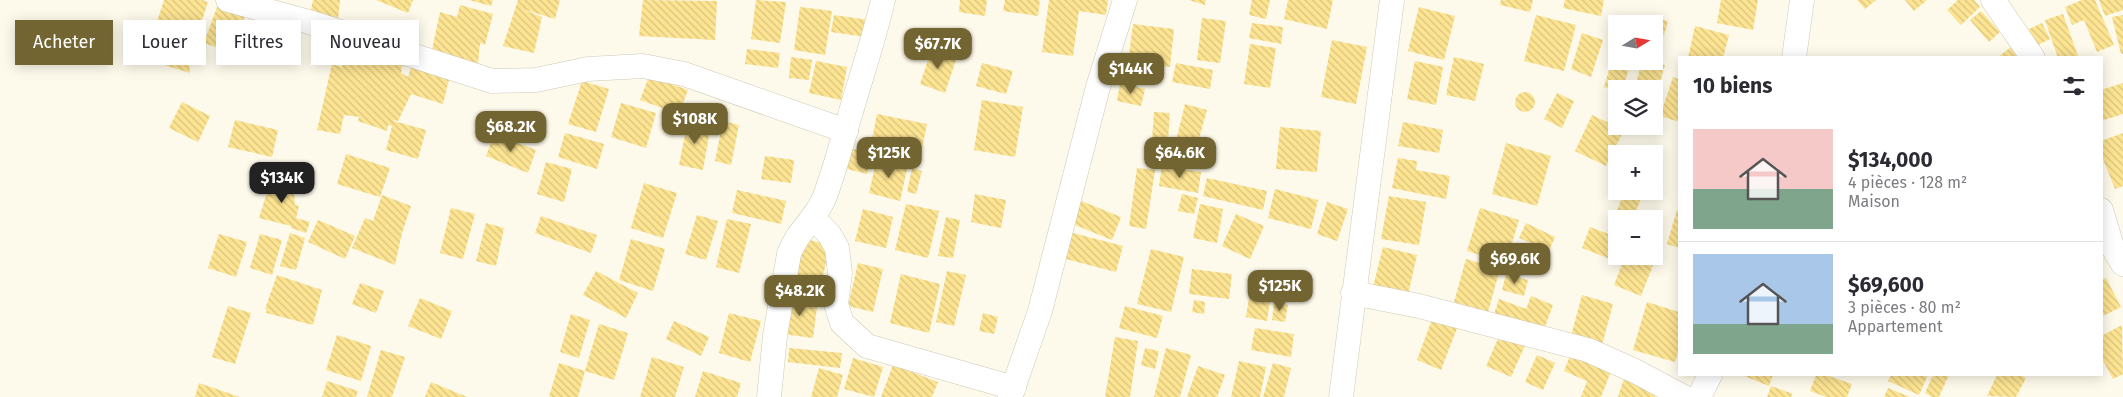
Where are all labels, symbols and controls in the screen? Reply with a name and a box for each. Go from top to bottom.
north arrow [1608,15,1662,70]
map controls [1608,15,1663,265]
chip: Acheter [15,20,113,65]
chip: Louer [123,20,206,65]
chip: Filtres [216,20,301,65]
chip: Nouveau [311,20,419,65]
pin: $67.7K [897,28,979,70]
text: $67.7K [915,34,961,53]
pin: $144K [1096,52,1166,95]
text: $144K [1109,59,1153,78]
icon: filters [2060,72,2088,100]
text: 10 biens [1693,73,1772,99]
button: layers [1608,80,1663,135]
pin: $108K [660,102,730,145]
text: $108K [673,109,717,128]
pin: $68.2K [470,110,552,153]
text: $68.2K [486,117,536,136]
pin: $125K [854,136,924,179]
pin: $64.6K [1139,136,1221,179]
text: $125K [868,143,910,162]
text: $64.6K [1155,143,1205,162]
button: + [1608,145,1663,200]
text: $134,000 [1848,147,1933,173]
icon: home [1733,149,1793,209]
pin: $134K [247,162,317,204]
text: $134K [260,168,304,187]
text: 4 pièces · 128 m² [1848,173,1967,192]
text: Maison [1848,192,1900,211]
button: − [1608,210,1663,265]
pin: $69.6K [1474,242,1556,285]
text: $69.6K [1490,249,1540,268]
pin: $125K [1245,270,1315,312]
text: $69,600 [1848,272,1924,298]
pin: $48.2K [759,274,841,317]
icon: home [1733,274,1793,334]
text: $125K [1259,276,1301,295]
text: $48.2K [775,281,825,300]
text: 3 pièces · 80 m² [1848,298,1961,317]
text: Appartement [1848,317,1943,336]

